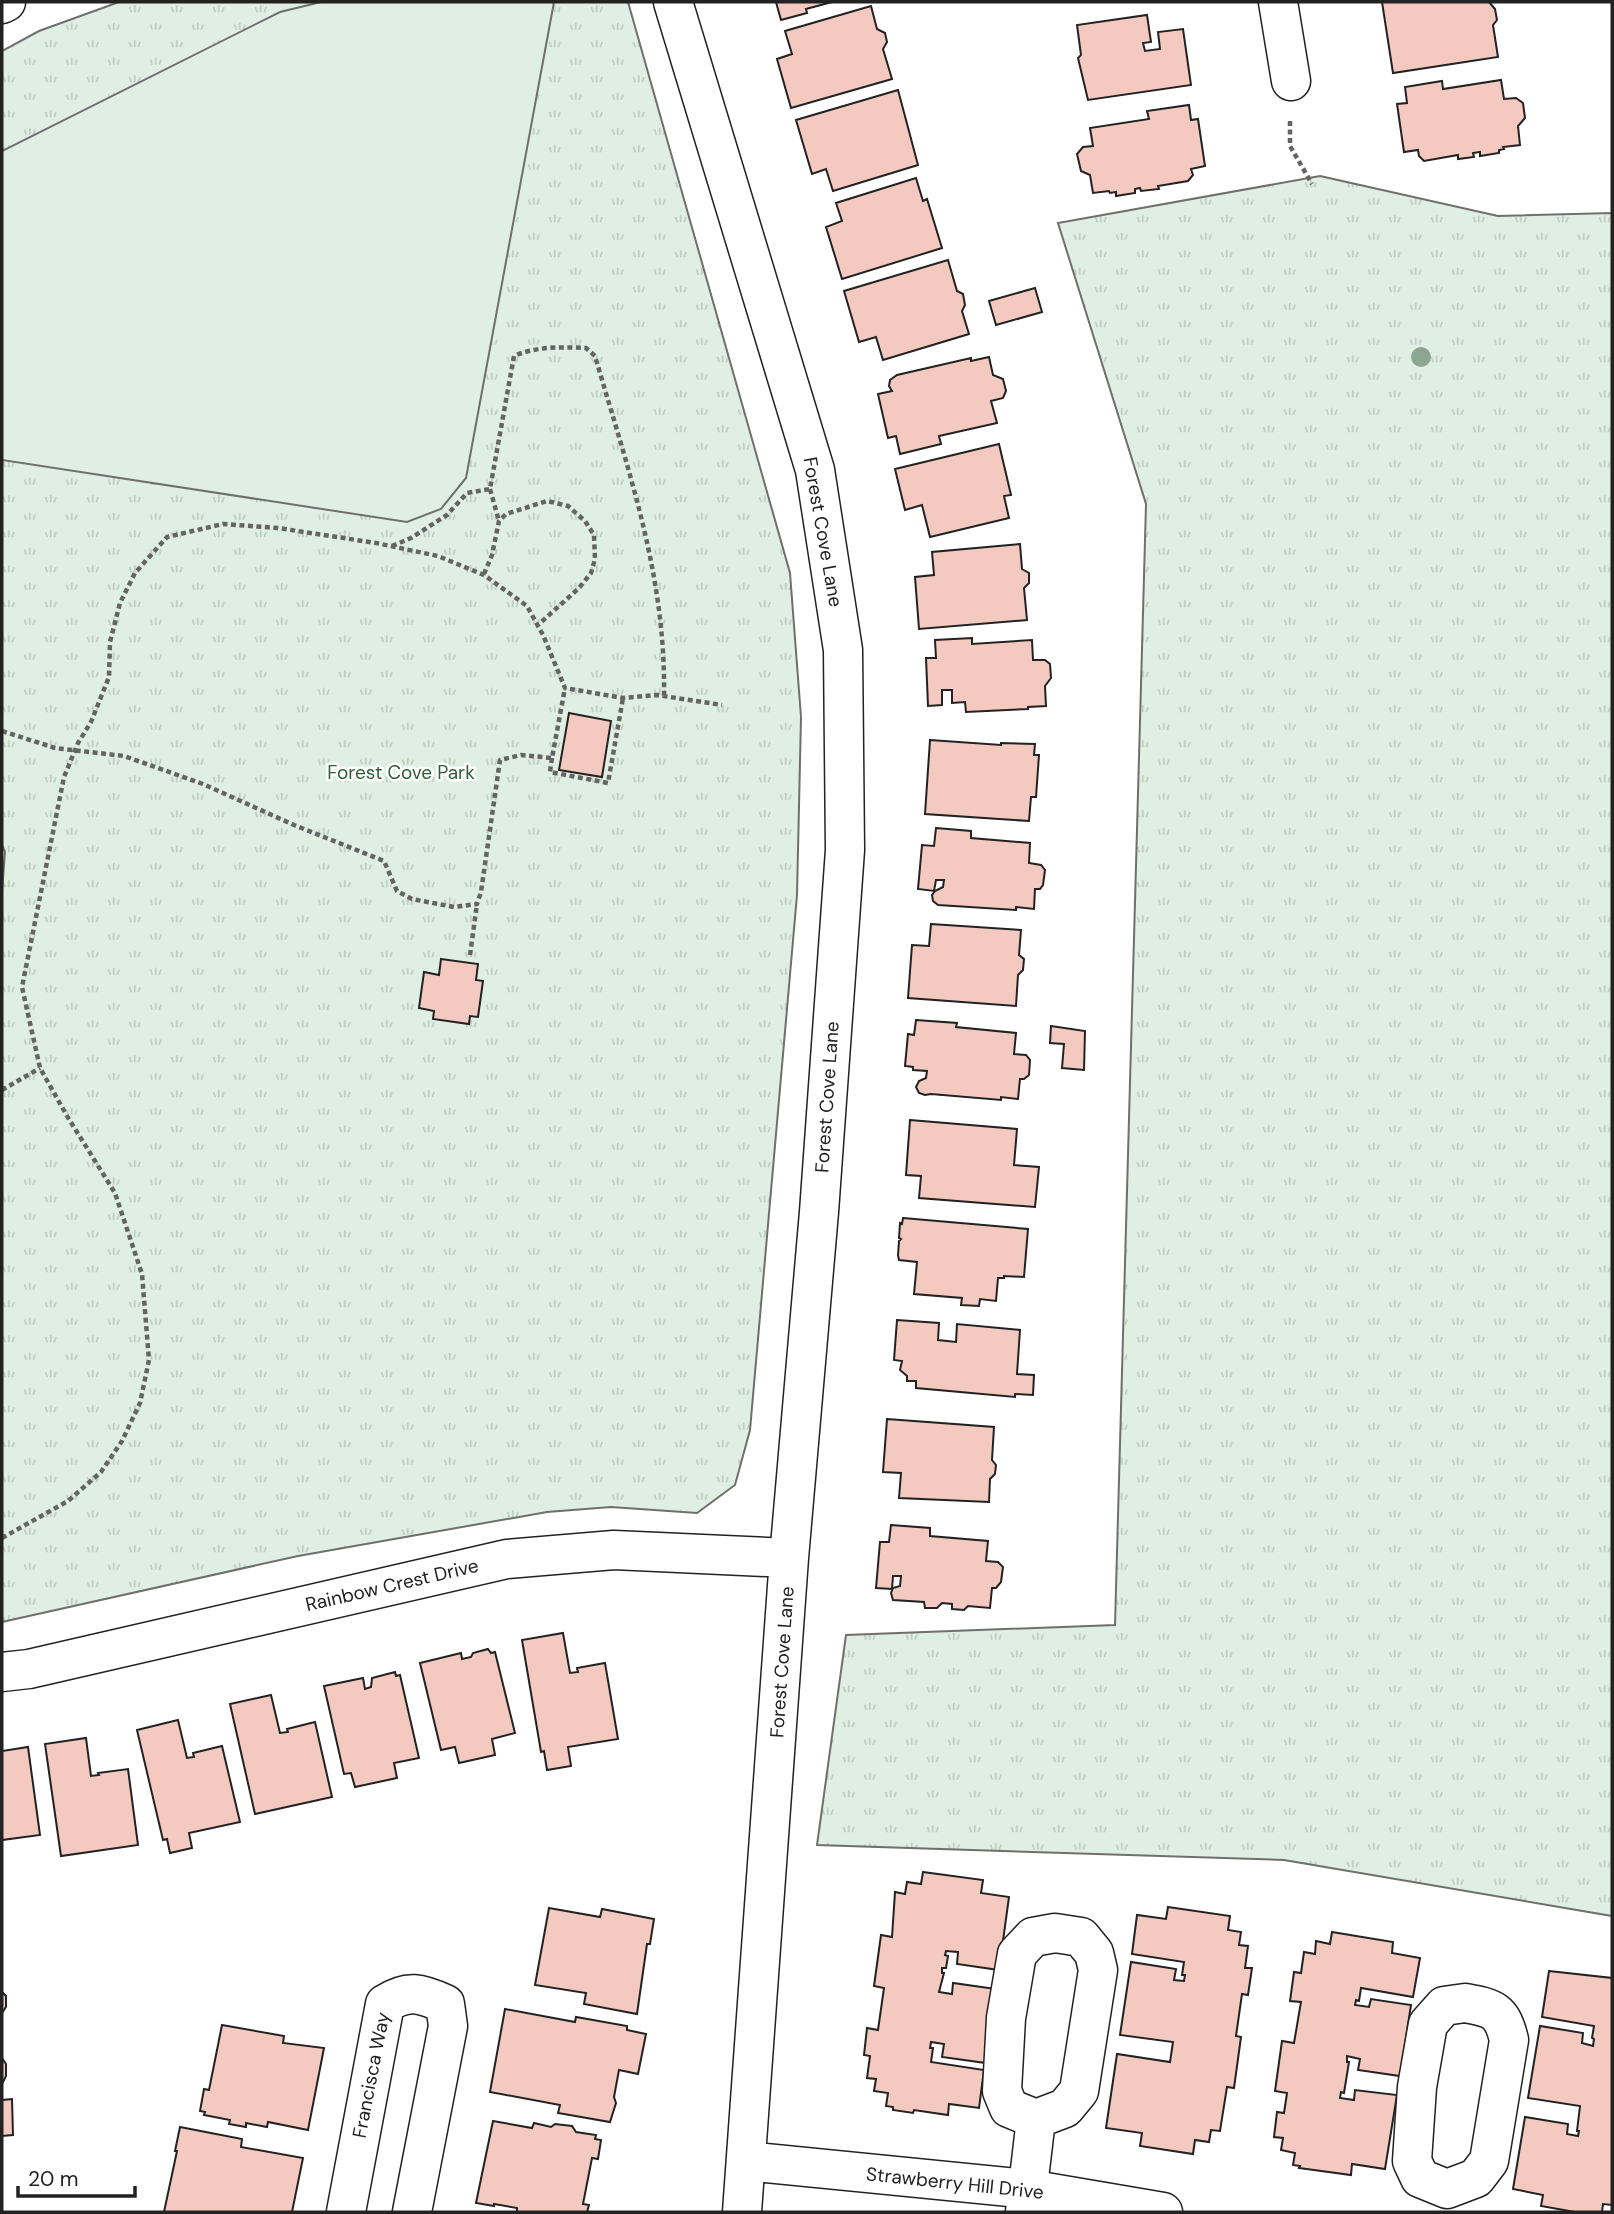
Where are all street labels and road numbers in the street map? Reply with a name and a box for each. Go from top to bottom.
street label: Forest Cove Lane [797,455,849,609]
street label: Forest Cove Lane [809,1020,845,1174]
street label: Rainbow Crest Drive [303,1553,481,1617]
street label: Forest Cove Lane [764,1585,800,1739]
street label: Francisca Way [347,2009,396,2140]
street label: Strawberry Hill Drive [865,2161,1045,2205]

